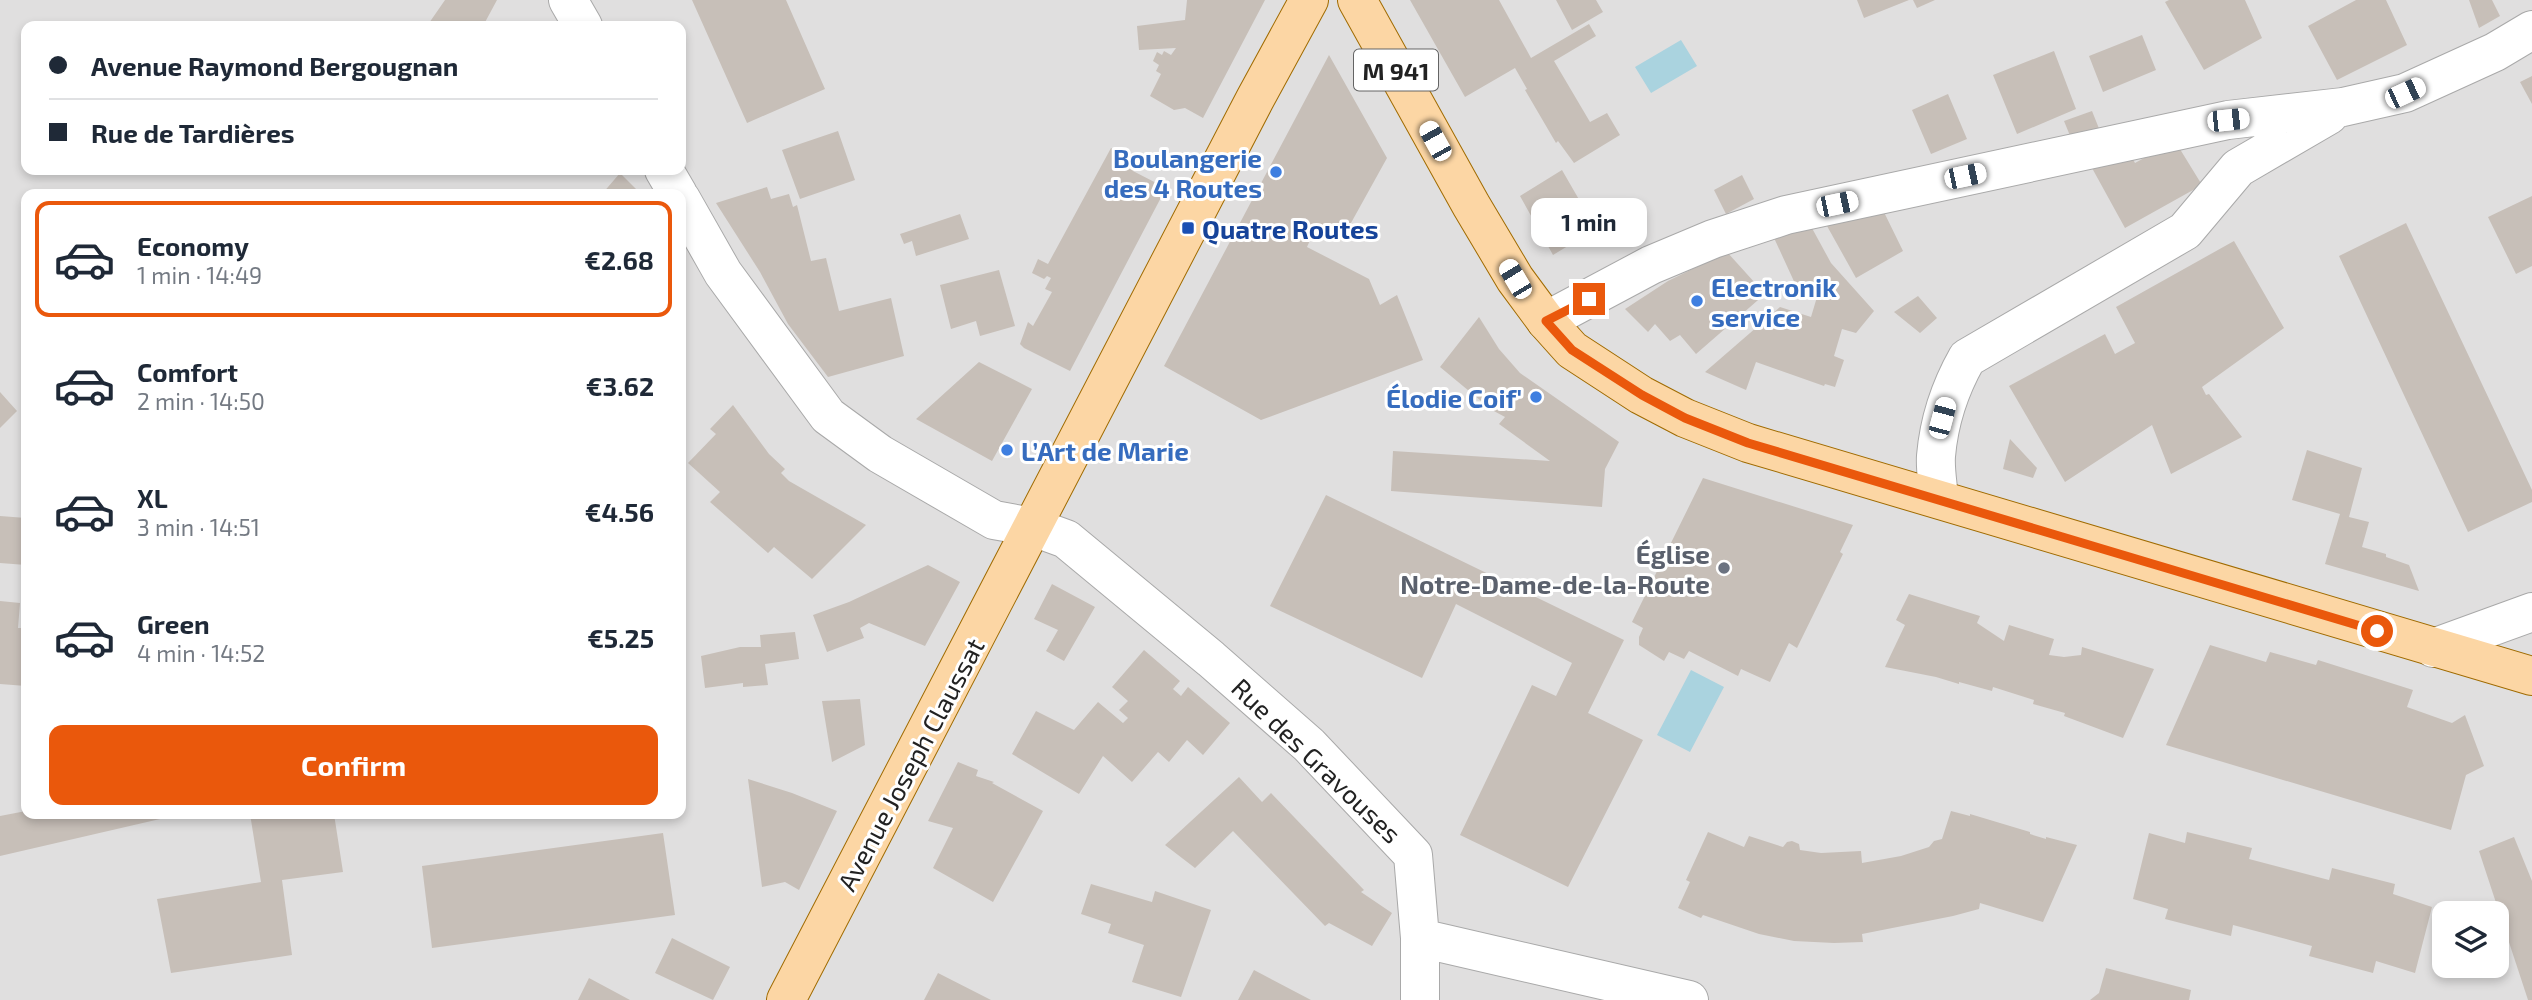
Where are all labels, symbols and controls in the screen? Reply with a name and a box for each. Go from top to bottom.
text: Avenue Raymond Bergougnan [91,50,458,81]
road number: M 941 [1354,50,1438,90]
car [2382,75,2429,111]
car [2207,107,2250,133]
text: Rue de Tardières [91,117,295,148]
car [1416,118,1455,164]
place label: Boulangerie des 4 Routes [1104,142,1262,203]
car [1943,161,1988,191]
marker: Boulangerie des 4 Routes [1268,164,1284,180]
car [1815,189,1860,219]
callout: 1 min [1531,198,1647,246]
text: 1 min [1561,208,1617,236]
place label: Quatre Routes [1202,213,1379,245]
marker: Quatre Routes [1180,220,1196,236]
icon: car [53,228,116,291]
text: Economy [137,230,249,261]
text: €2.68 [584,244,654,275]
car [1496,256,1535,302]
text: 1 min · 14:49 [137,261,262,289]
place label: Electronik service [1711,271,1837,332]
route end [1573,283,1605,315]
marker: Electronik service [1689,293,1705,309]
icon: car [53,354,116,417]
text: Comfort [137,356,238,387]
text: €3.62 [586,370,654,401]
place label: Élodie Coif' [1386,382,1522,413]
text: 2 min · 14:50 [137,387,265,415]
marker: Élodie Coif' [1528,389,1544,405]
car [1927,395,1958,441]
place label: L’Art de Marie [1021,435,1189,466]
marker: L’Art de Marie [999,442,1015,458]
icon: car [53,480,116,543]
text: XL [137,482,168,513]
text: €4.56 [585,496,654,527]
text: 3 min · 14:51 [137,513,260,541]
place label: Église Notre-Dame-de-la-Route [1400,538,1710,599]
marker: Église Notre-Dame-de-la-Route [1716,560,1732,576]
icon: car [53,606,116,669]
text: Green [137,608,210,639]
route start [2361,615,2393,647]
text: €5.25 [587,622,654,653]
street label: Avenue Joseph Claussat [830,632,990,896]
text: 4 min · 14:52 [137,639,265,667]
street label: Rue des Gravouses [1226,671,1408,849]
button: Confirm [49,725,658,805]
map controls [2432,901,2509,978]
button: layers [2432,901,2509,978]

